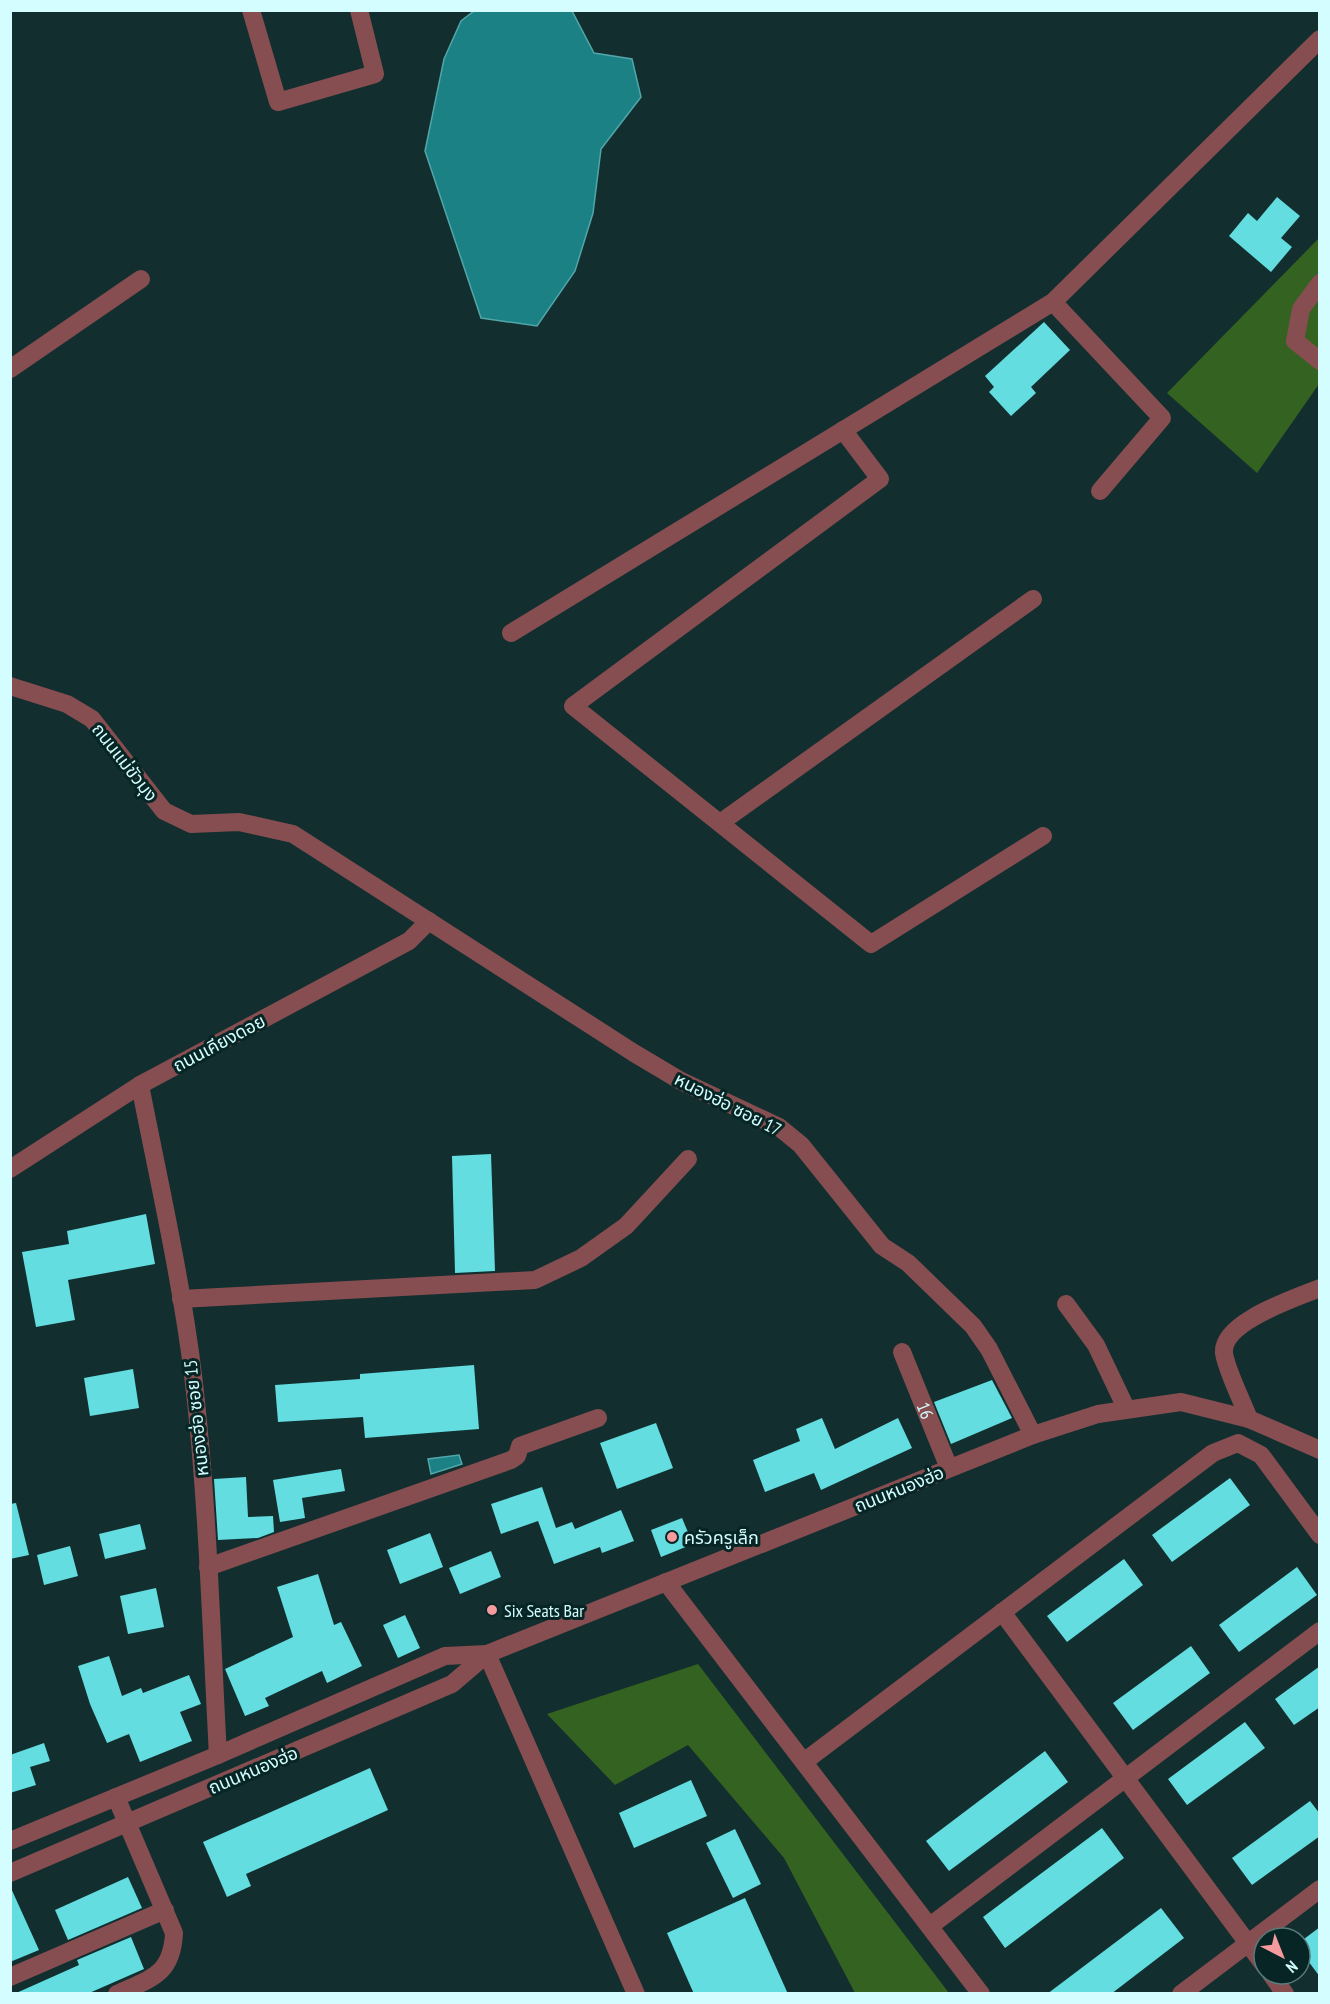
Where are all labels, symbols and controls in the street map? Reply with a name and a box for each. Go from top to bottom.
street label: ถนนแม่ขัวมุง [87,718,163,806]
street label: ถนนเคียงดอย [169,1009,269,1077]
street label: หนองฮ่อ ซอย 17 [671,1067,785,1141]
street label: หนองฮ่อ ซอย 15 [178,1359,214,1477]
street label: 16 [912,1399,939,1422]
street label: ถนนหนองฮ่อ [851,1461,947,1517]
place label: ครัวครูเล็ก [684,1526,759,1550]
marker: ครัวครูเล็ก [665,1530,679,1544]
place label: Six Seats Bar [504,1599,584,1622]
marker: Six Seats Bar [485,1603,499,1617]
street label: ถนนหนองฮ่อ [205,1741,301,1799]
north arrow [1252,1926,1312,1986]
text: N [1282,1957,1302,1977]

